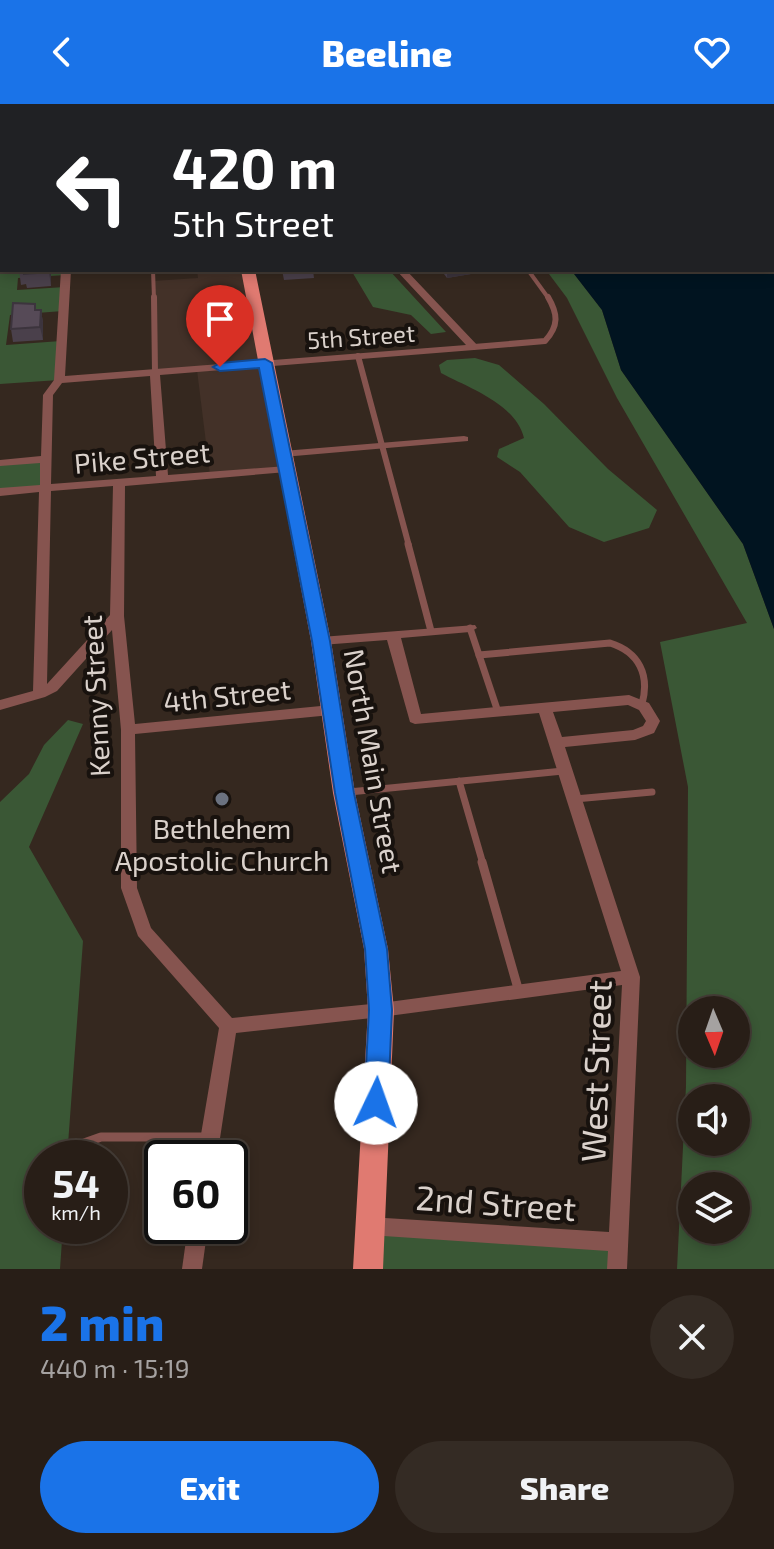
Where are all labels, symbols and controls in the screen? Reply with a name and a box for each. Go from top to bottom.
icon: back [40,30,84,74]
icon: heart [690,30,734,74]
text: Beeline [322,31,452,74]
text: 420 m [172,133,337,200]
icon: left [40,136,144,240]
text: 5th Street [172,201,334,244]
pin [186,285,254,367]
icon: arrive [198,297,242,341]
street label: 5th Street [306,318,416,354]
street label: Pike Street [73,434,211,480]
street label: Kenny Street [74,614,116,778]
street label: North Main Street [338,646,410,876]
street label: 4th Street [161,671,293,719]
marker: Bethlehem Apostolic Church [213,790,231,808]
place label: Bethlehem Apostolic Church [115,811,329,877]
street label: West Street [571,979,619,1163]
north arrow [678,996,750,1068]
map controls [678,996,750,1244]
position arrow [334,1061,418,1145]
button: sound [678,1084,750,1156]
speed limit sign: 60 [144,1140,248,1244]
text: 54 [52,1158,100,1206]
button: layers [678,1172,750,1244]
street label: 2nd Street [415,1176,577,1228]
text: km/h [51,1200,101,1224]
text: 2 min [40,1293,164,1351]
button: close [650,1295,734,1379]
text: 440 m · 15:19 [40,1352,190,1383]
button: Exit [40,1441,379,1533]
button: Share [395,1441,734,1533]

